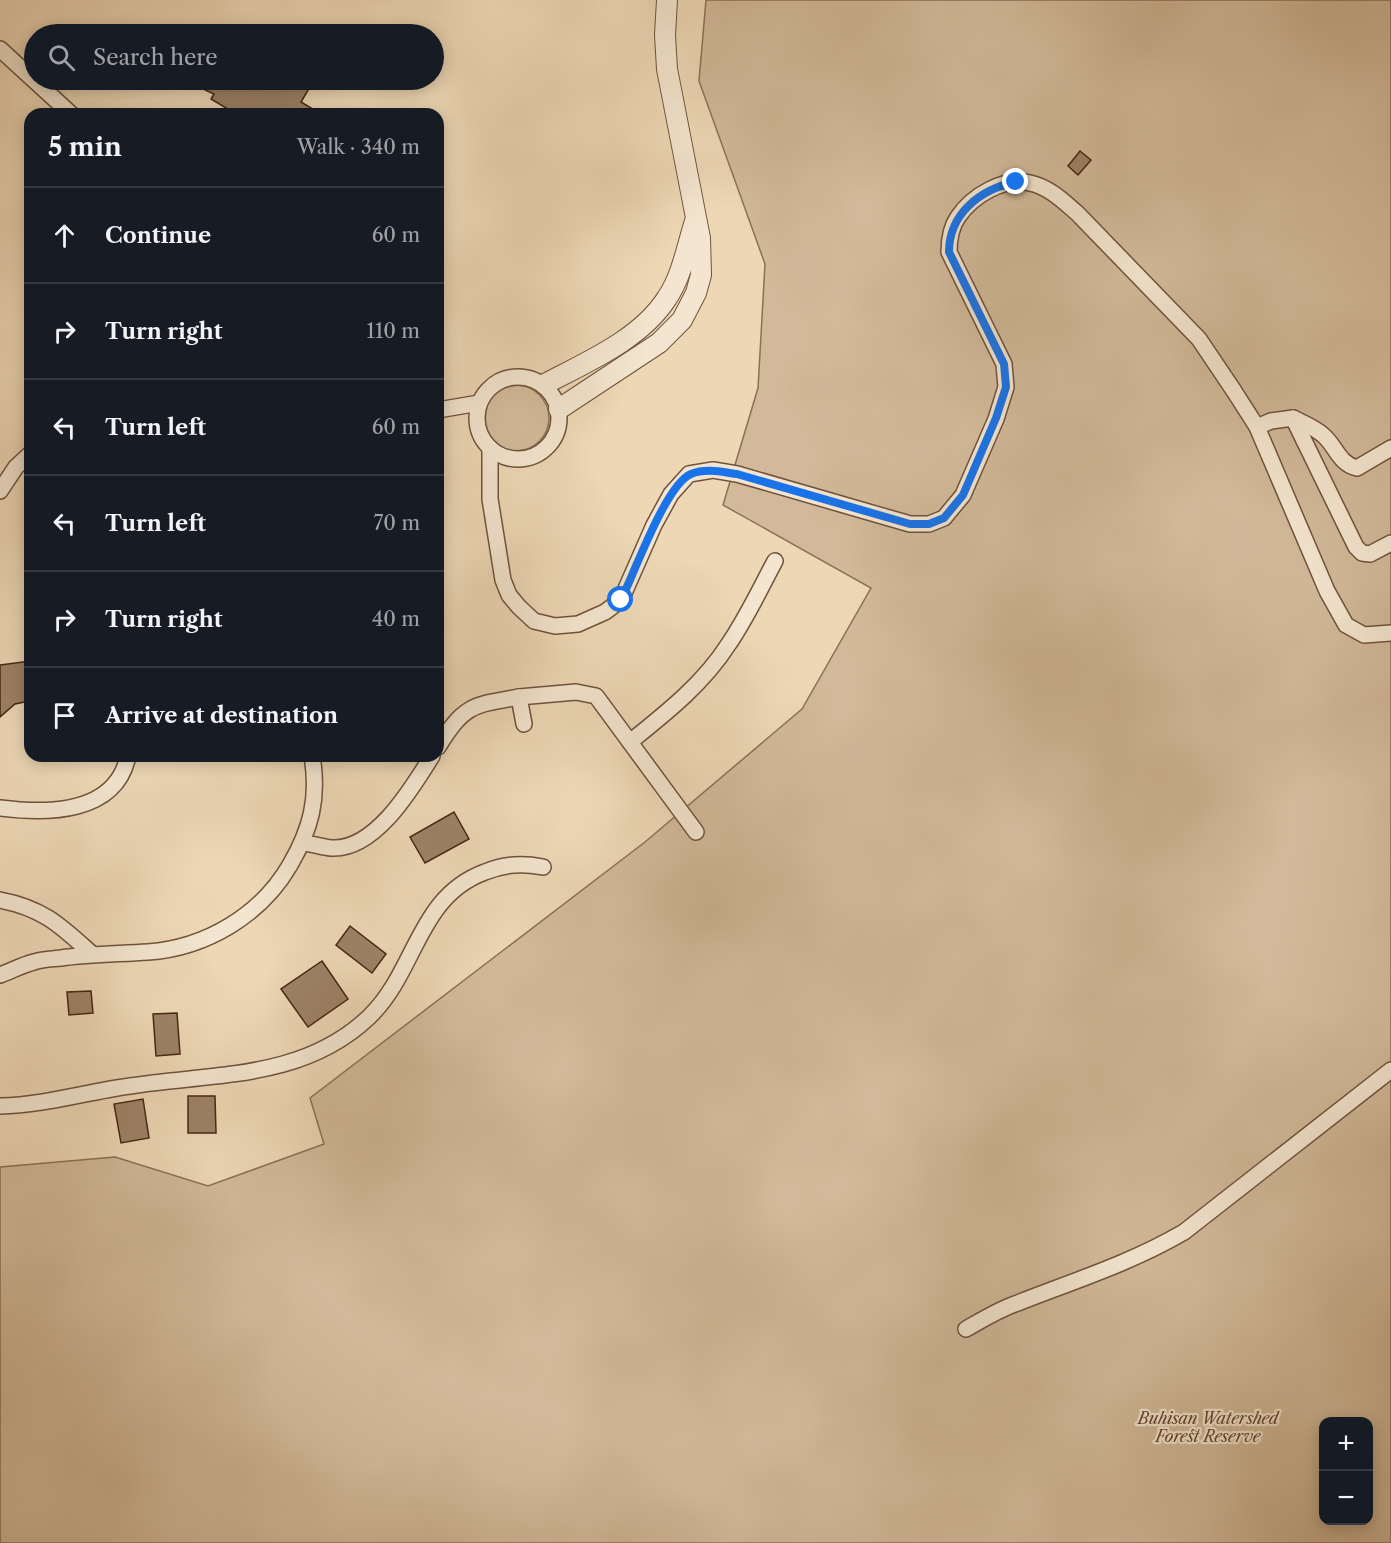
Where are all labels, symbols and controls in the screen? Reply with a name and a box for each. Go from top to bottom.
search box [24,24,444,90]
icon: search [45,41,78,74]
text: Search here [93,44,218,71]
text: 5 min [48,131,122,163]
text: Walk · 340 m [297,135,420,159]
route end [1002,168,1028,194]
icon: ahead [48,219,81,252]
text: Continue [105,222,211,249]
text: 60 m [372,223,420,247]
icon: right [48,315,81,348]
text: Turn right [105,318,223,345]
text: 110 m [367,319,420,343]
icon: left [48,411,81,444]
text: Turn left [105,414,206,441]
text: 60 m [372,415,420,439]
icon: left [48,507,81,540]
text: Turn left [105,510,206,537]
text: 70 m [374,511,420,535]
route start [607,586,633,612]
icon: right [48,603,81,636]
text: Turn right [105,606,223,633]
text: 40 m [372,607,420,631]
icon: arrive [48,699,81,732]
text: Arrive at destination [105,702,338,729]
park label: Buhisan Watershed Forest Reserve [1136,1408,1280,1446]
map controls [1319,1417,1373,1525]
button: + [1319,1417,1373,1471]
button: − [1319,1471,1373,1525]

